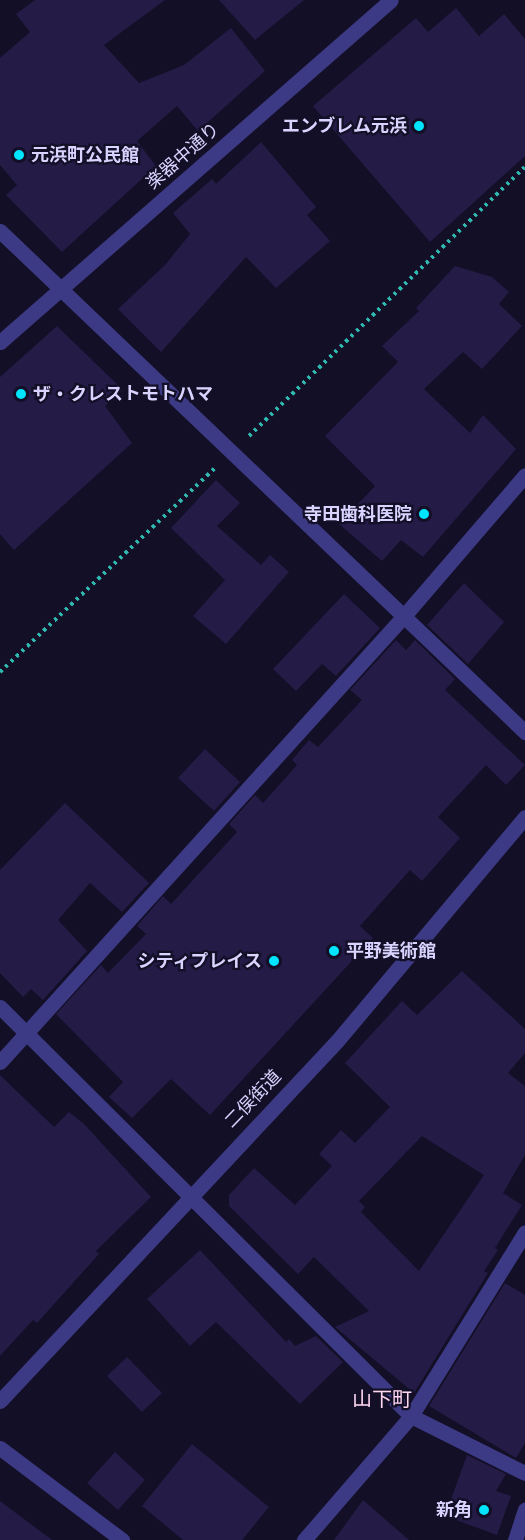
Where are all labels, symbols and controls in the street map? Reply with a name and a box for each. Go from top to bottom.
place label: エンブレム元浜 [281,115,407,137]
street label: 楽器中通り [142,118,224,194]
marker: エンブレム元浜 [412,119,426,133]
place label: 元浜町公民館 [31,144,139,166]
marker: 元浜町公民館 [12,148,26,162]
place label: ザ・クレストモトハマ [33,383,213,405]
marker: ザ・クレストモトハマ [14,387,28,401]
place label: 寺田歯科医院 [304,503,412,525]
marker: 寺田歯科医院 [417,507,431,521]
place label: 平野美術館 [346,940,436,962]
marker: 平野美術館 [327,944,341,958]
place label: シティプレイス [136,950,262,972]
marker: シティプレイス [267,954,281,968]
street label: 二俣街道 [220,1066,286,1132]
district label: 山下町 [352,1387,412,1411]
place label: 新角 [436,1499,472,1521]
marker: 新角 [477,1503,491,1517]

